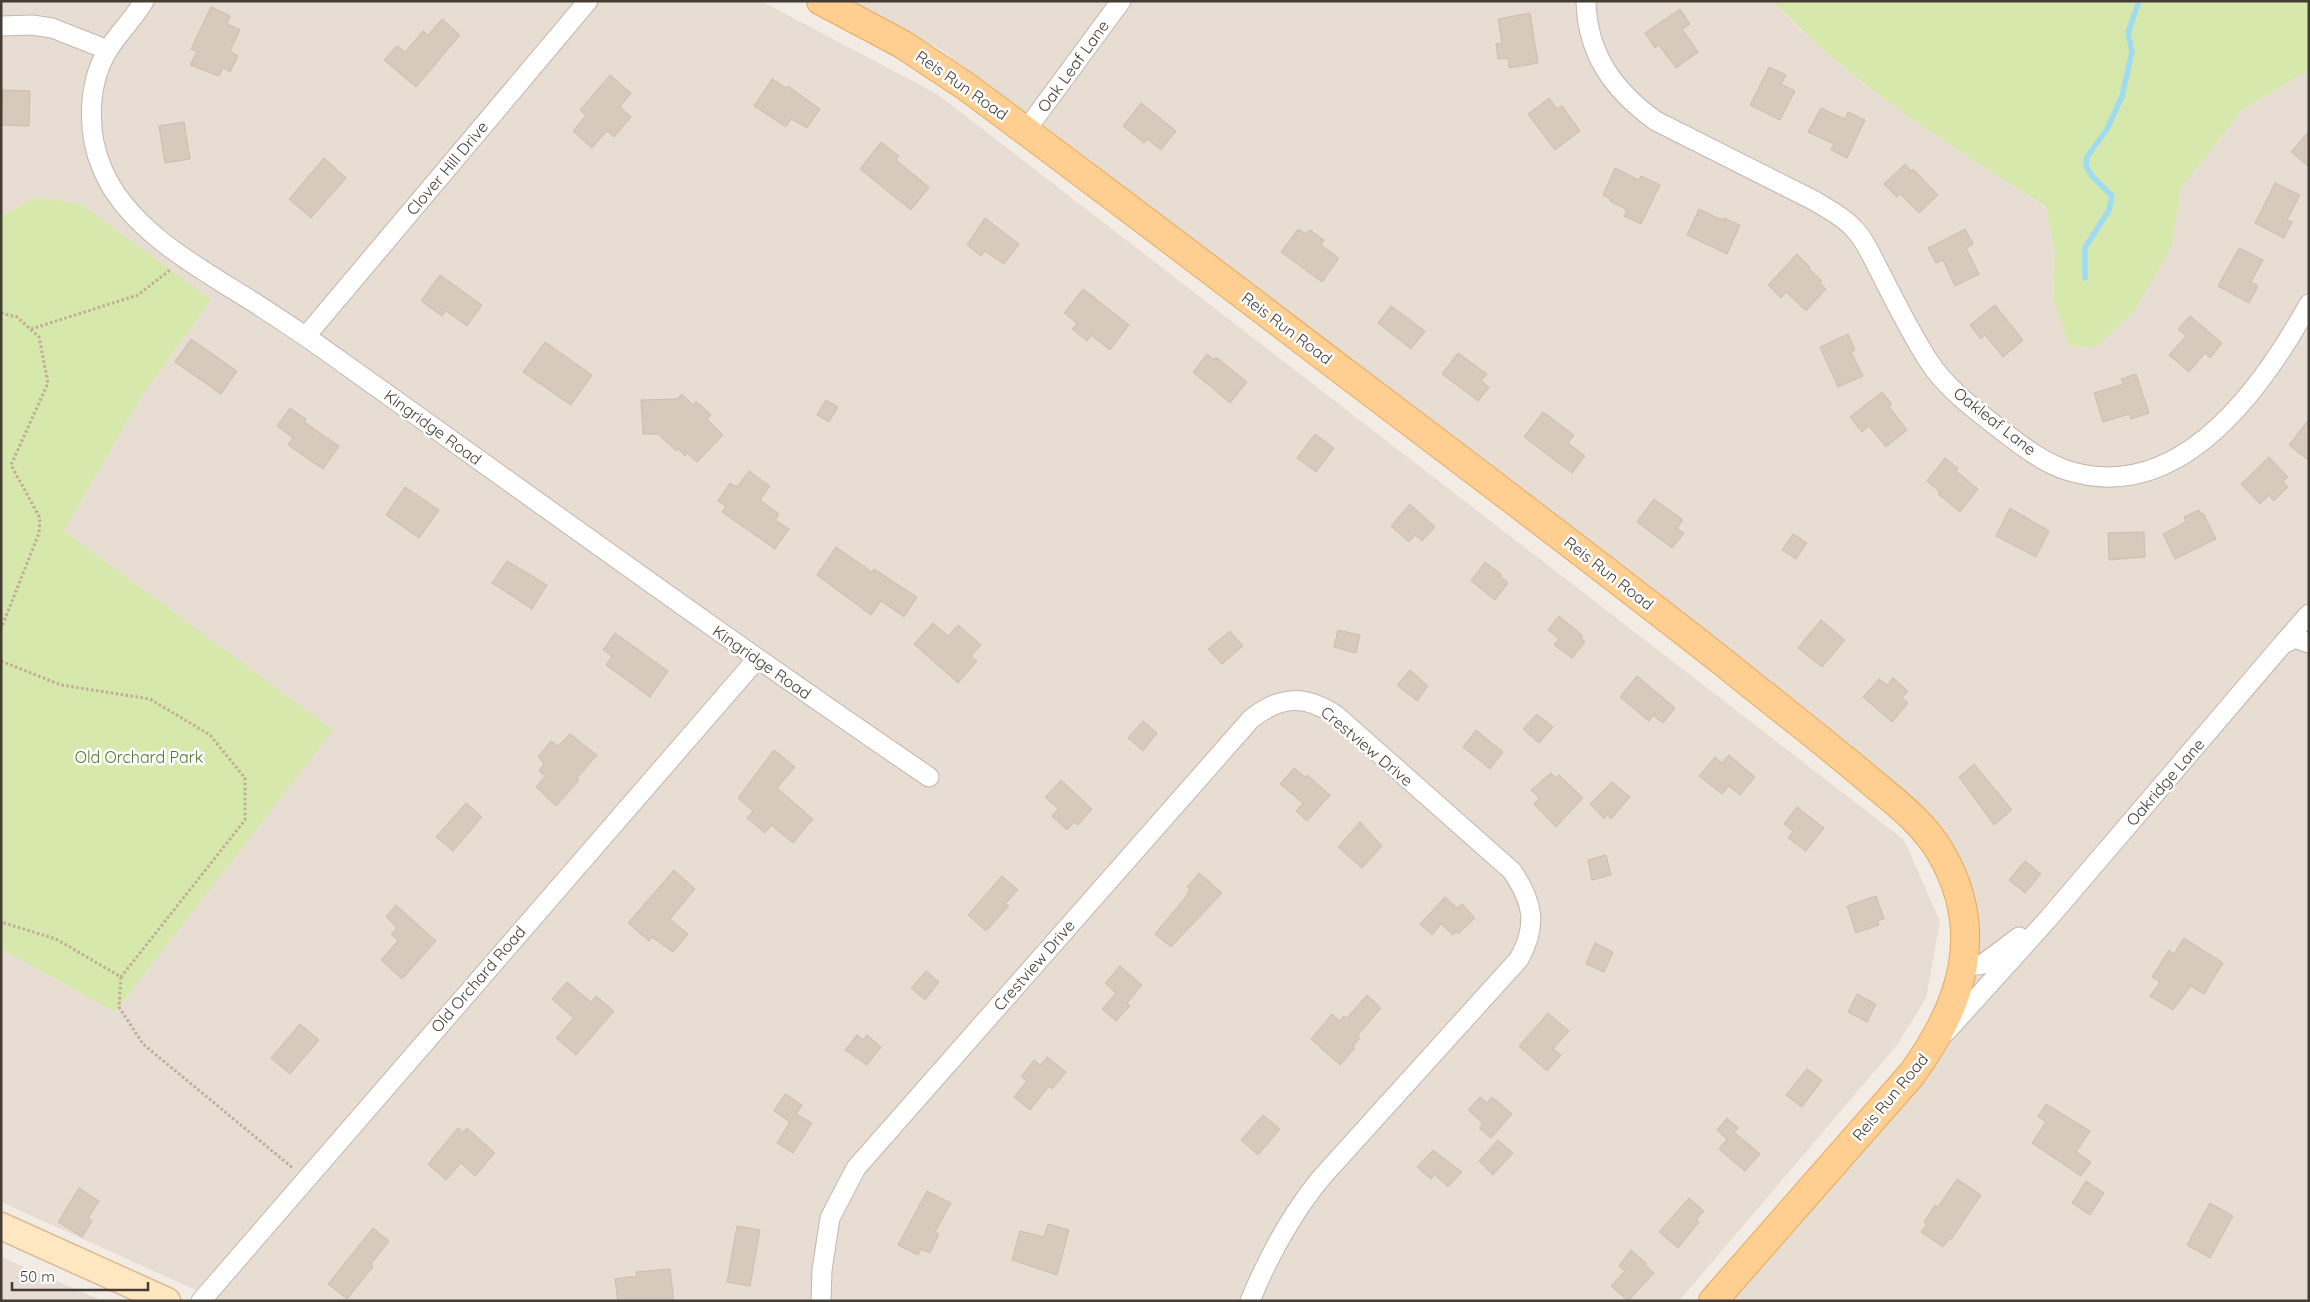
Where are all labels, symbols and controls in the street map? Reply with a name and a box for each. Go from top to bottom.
street label: Oak Leaf Lane [1033,16,1113,116]
street label: Reis Run Road [912,46,1012,124]
street label: Clover Hill Drive [402,117,492,219]
street label: Reis Run Road [1238,288,1336,368]
street label: Oakleaf Lane [1950,383,2040,459]
street label: Kingridge Road [380,385,486,469]
street label: Reis Run Road [1560,532,1658,614]
street label: Kingridge Road [709,621,815,703]
street label: Crestview Drive [1317,702,1417,790]
street label: Oakridge Lane [2122,734,2208,830]
park label: Old Orchard Park [75,747,203,767]
street label: Crestview Drive [989,915,1079,1015]
street label: Old Orchard Road [426,922,530,1036]
street label: Reis Run Road [1848,1049,1932,1145]
scale bar [12,1260,149,1292]
text: 50 m [20,1267,55,1286]

